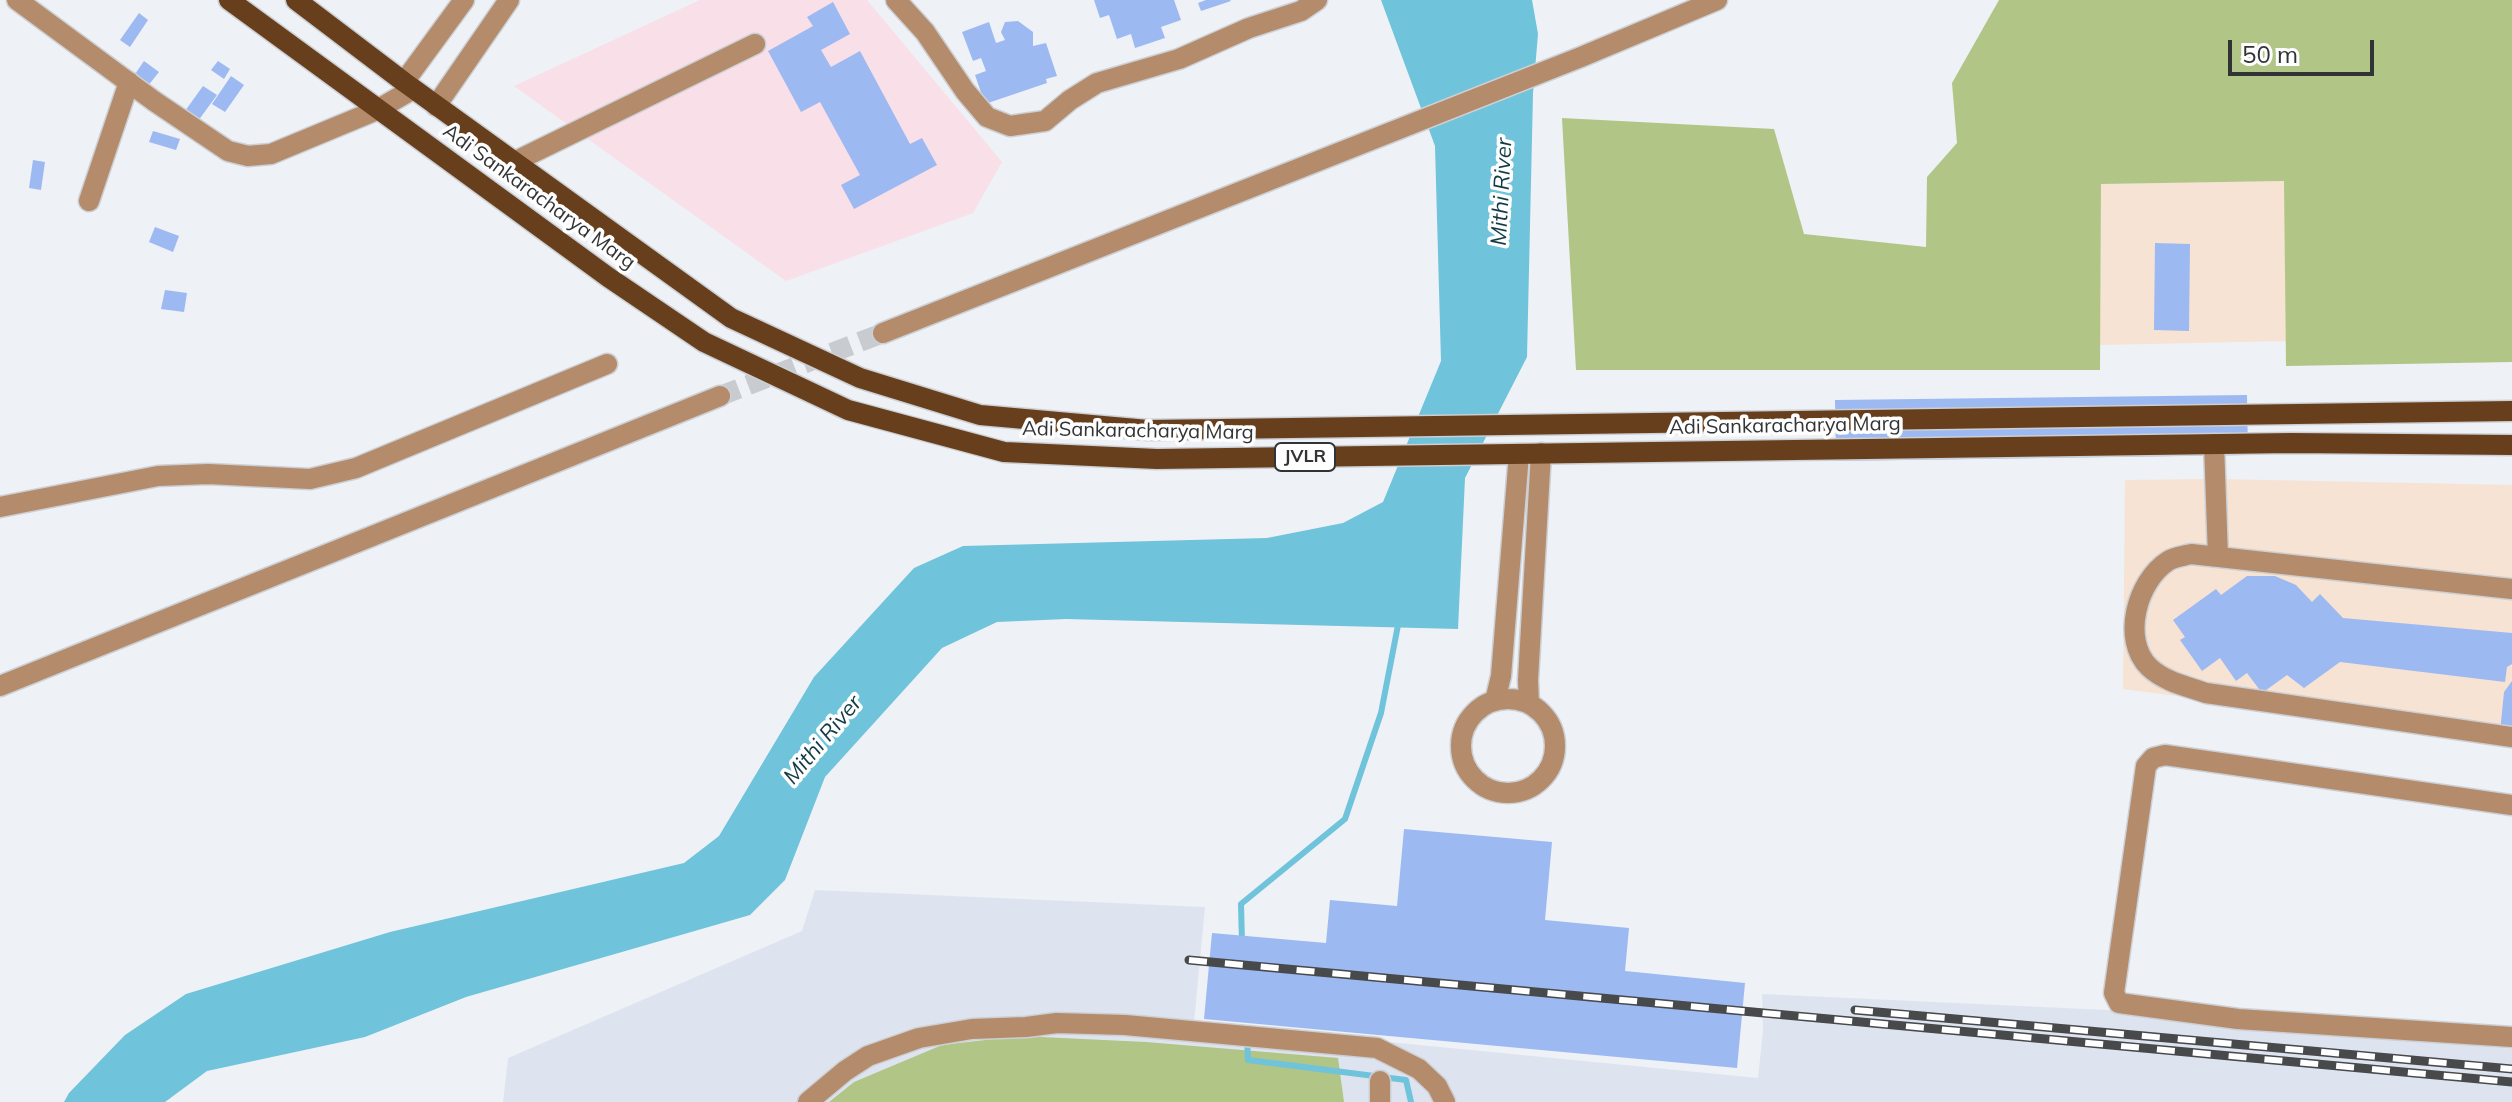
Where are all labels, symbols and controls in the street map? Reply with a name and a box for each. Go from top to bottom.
scale bar [2232,24,2378,74]
text: 50 m [2242,39,2298,69]
street label: Adi Sankaracharya Marg [438,119,640,275]
water label: Mithi River [1486,138,1518,246]
street label: Adi Sankaracharya Marg [1669,412,1901,440]
street label: Adi Sankaracharya Marg [1022,417,1254,445]
road number: JVLR [1275,443,1335,471]
water label: Mithi River [778,690,868,790]

